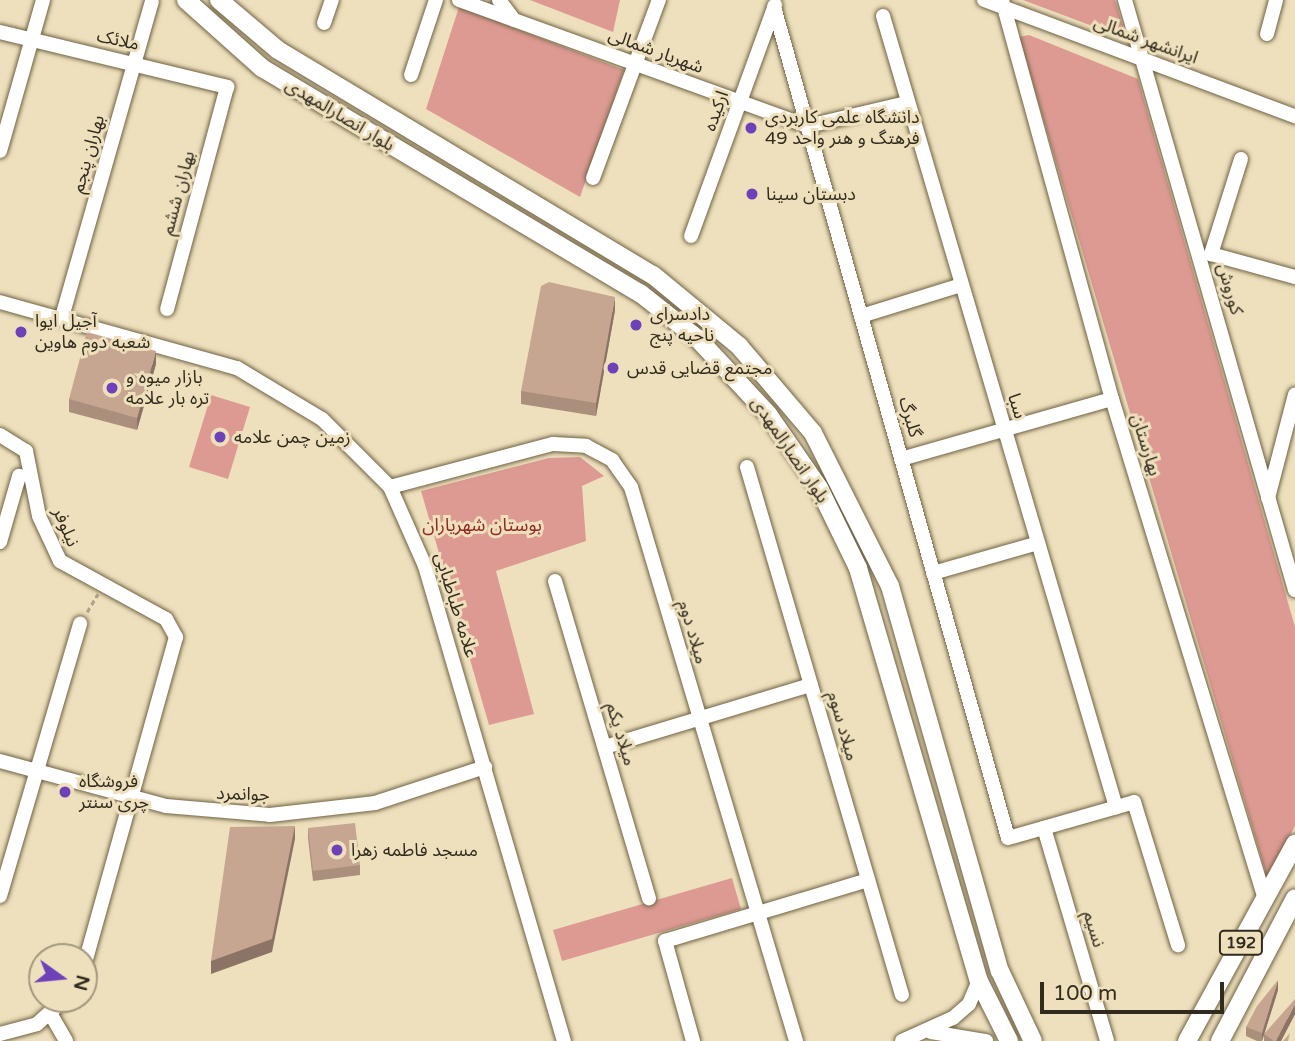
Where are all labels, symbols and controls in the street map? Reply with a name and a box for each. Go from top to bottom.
street label: ایرانشهر شمالی [1091,11,1201,69]
street label: شهریار شمالی [606,24,706,78]
street label: ملائک [95,25,141,55]
street label: بلوار انصارالمهدی [281,74,399,156]
street label: ارکیده [699,88,733,134]
place label: دانشگاه علمی کاربردی فرهتگ و هنر واحد 49 [765,107,920,150]
street label: بهاران پنجم [67,113,109,195]
marker: دانشگاه علمی کاربردی فرهتگ و هنر واحد 49 [743,120,759,136]
street label: بهاران ششم [156,149,200,237]
place label: دبستان سینا [766,183,856,205]
marker: دبستان سینا [744,186,760,202]
street label: کوروش [1212,261,1248,317]
place label: دادسرای ناحیه پنج [650,304,714,346]
place label: آجیل ایوا شعبه دوم هاوین [35,311,150,354]
marker: دادسرای ناحیه پنج [628,317,644,333]
marker: آجیل ایوا شعبه دوم هاوین [13,324,29,340]
place label: مجتمع قضایی قدس [627,357,772,379]
marker: مجتمع قضایی قدس [605,360,621,376]
place label: بازار میوه و تره بار علامه [126,367,209,410]
marker: بازار میوه و تره بار علامه [104,380,120,396]
street label: سبا [1003,391,1031,421]
street label: بلوار انصارالمهدی [746,393,834,507]
street label: گلبرگ [894,394,926,440]
street label: بهارستان [1126,411,1166,479]
place label: زمین چمن علامه [234,426,351,448]
marker: زمین چمن علامه [212,429,228,445]
street label: نیلوفر [48,504,84,550]
park label: بوستان شهریاران [422,514,542,536]
street label: علامه طباطبایی [430,550,482,660]
street label: میلاد دوم [674,598,712,666]
street label: میلاد سوم [823,689,863,763]
street label: میلاد یکم [601,700,641,768]
place label: فروشگاه چری سنتر [79,771,149,814]
street label: جوانمرد [216,782,270,806]
marker: فروشگاه چری سنتر [57,784,73,800]
place label: مسجد فاطمه زهرا [351,839,478,861]
marker: مسجد فاطمه زهرا [329,842,345,858]
street label: نسیم [1078,908,1110,950]
road number: 192 [1218,931,1264,956]
north arrow [28,943,98,1013]
scale bar [1043,968,1227,1012]
text: N [69,973,94,993]
text: 100 m [1053,981,1117,1006]

